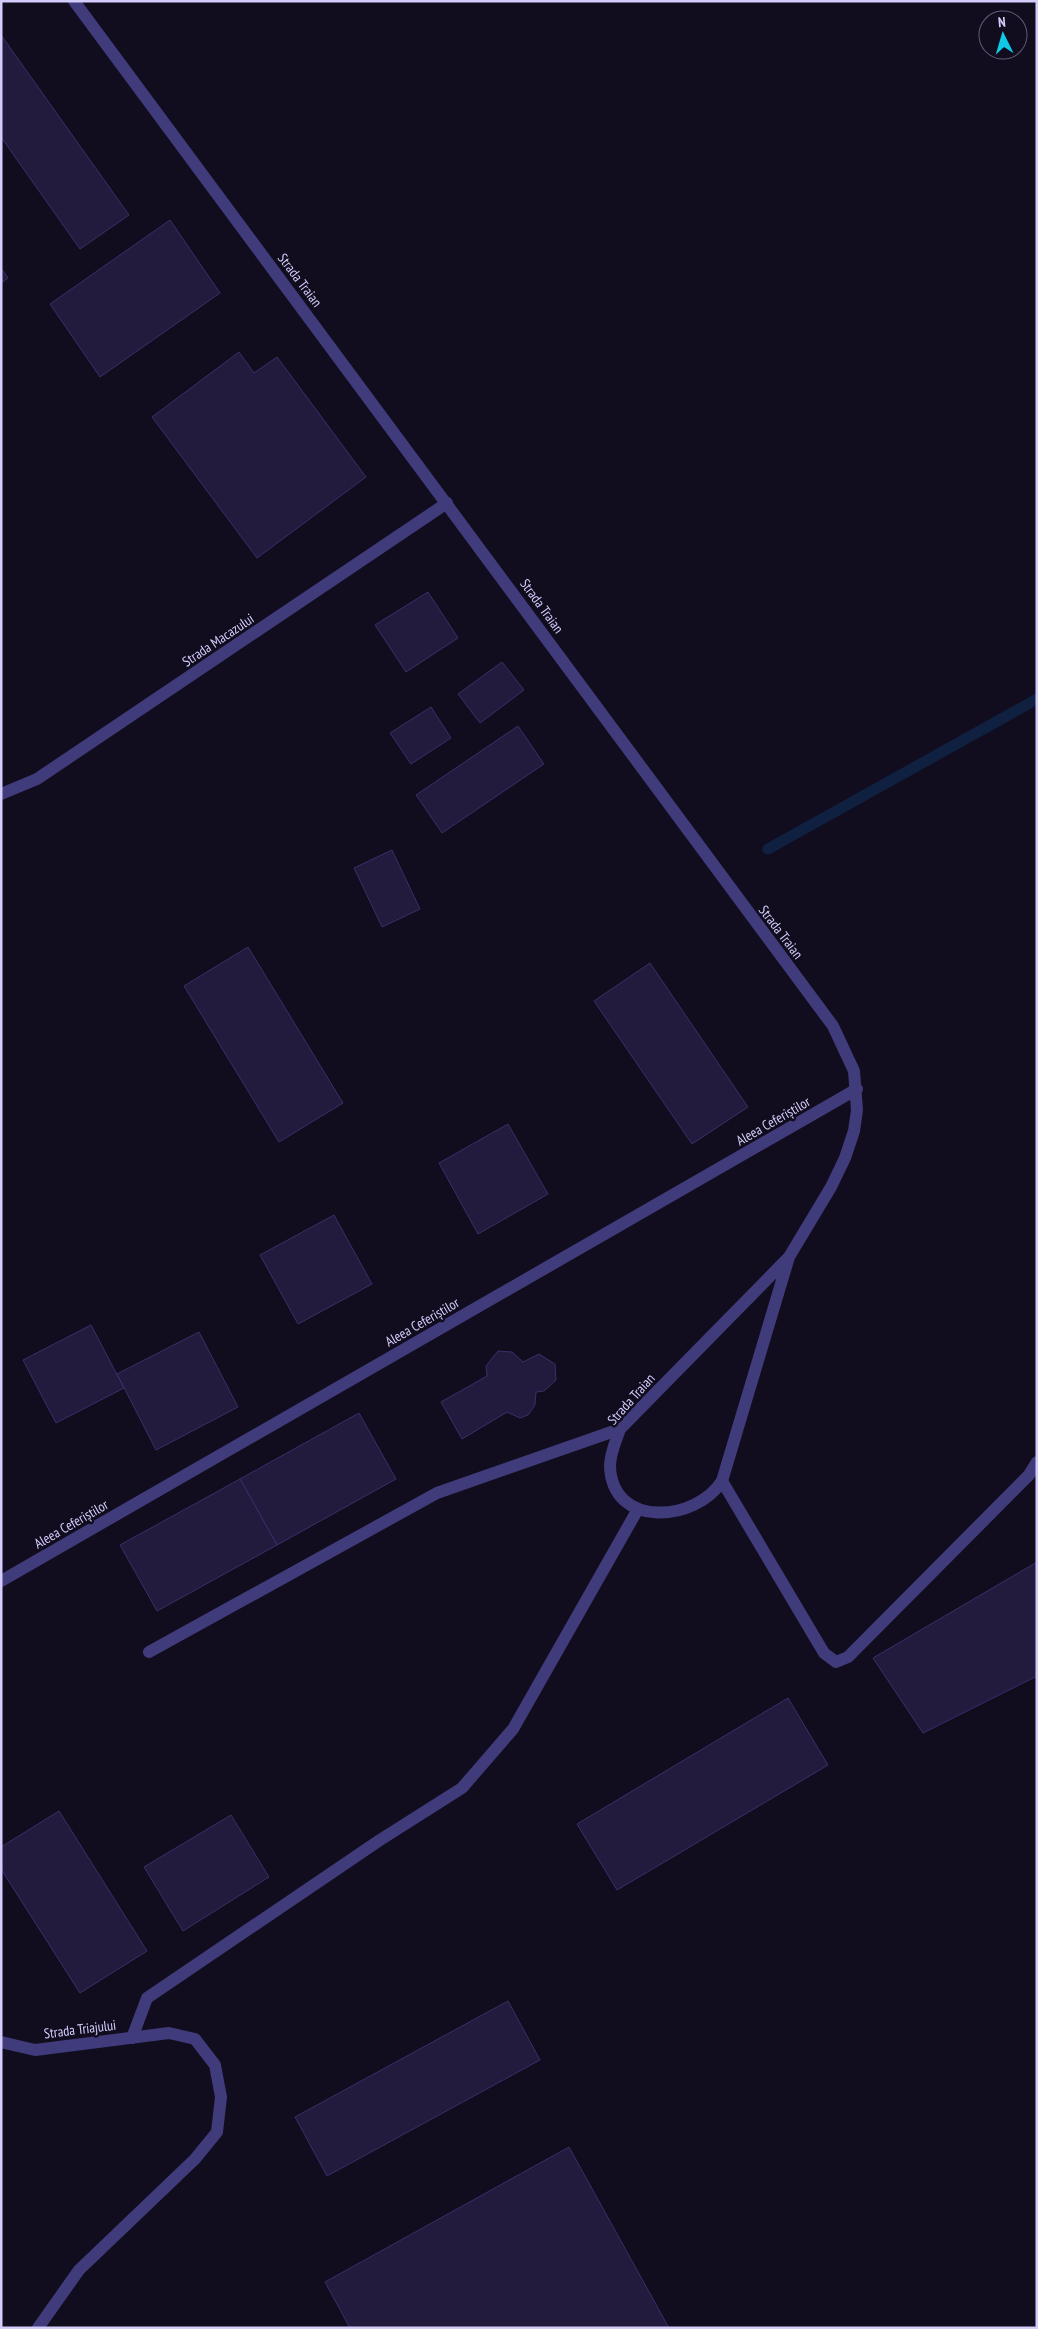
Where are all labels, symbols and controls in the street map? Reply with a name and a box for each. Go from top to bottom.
north arrow [978,10,1028,60]
text: N [997,13,1006,31]
street label: Strada Traian [274,249,326,311]
street label: Strada Traian [516,575,568,637]
street label: Strada Macazului [179,609,257,671]
street label: Strada Traian [755,901,807,963]
street label: Aleea Ceferiștilor [733,1092,813,1149]
street label: Aleea Ceferiștilor [382,1293,462,1350]
street label: Strada Traian [603,1370,659,1428]
street label: Aleea Ceferiștilor [31,1495,111,1552]
street label: Strada Triajului [43,2016,117,2042]

